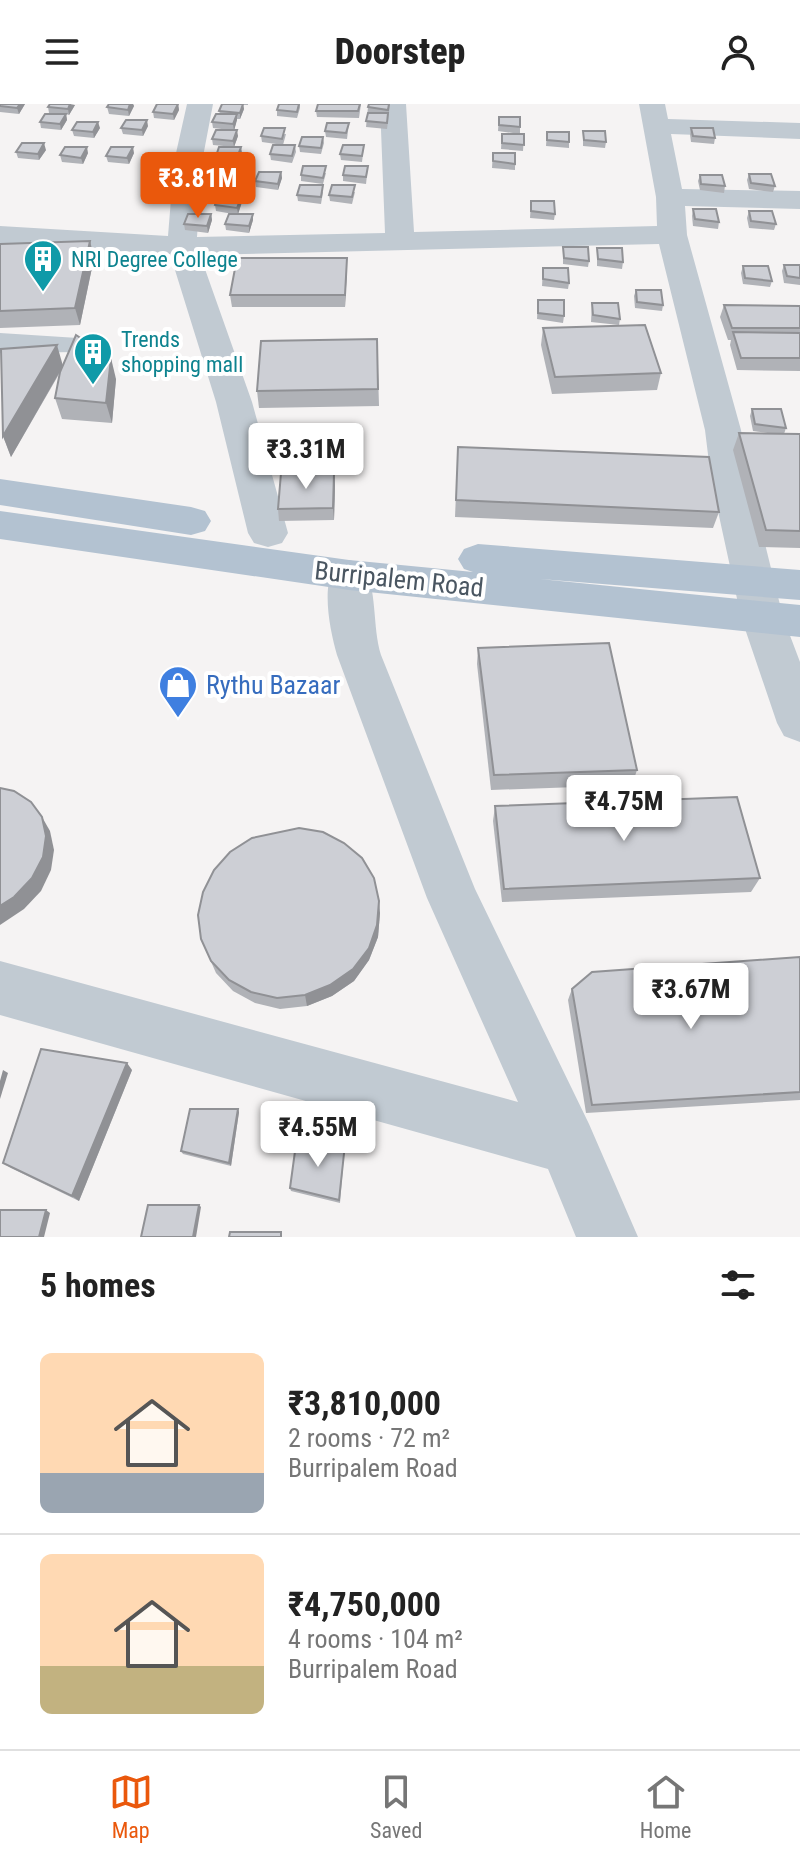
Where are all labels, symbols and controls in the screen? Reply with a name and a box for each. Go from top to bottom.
icon: menu [40,30,84,74]
icon: person [716,30,760,74]
text: Doorstep [335,31,465,73]
pin: ₹3.81M [133,152,263,220]
text: ₹3.81M [159,163,238,193]
building icon: NRI Degree College [22,238,64,293]
place label: NRI Degree College [71,247,238,272]
place label: Trends shopping mall [121,327,243,377]
building icon: Trends shopping mall [72,331,114,386]
pin: ₹3.31M [241,423,371,491]
text: ₹3.31M [267,434,346,464]
street label: Burripalem Road [313,555,485,603]
shop icon: Rythu Bazaar [157,664,199,719]
place label: Rythu Bazaar [206,670,340,700]
pin: ₹4.75M [559,775,689,843]
text: ₹4.75M [585,786,664,816]
pin: ₹3.67M [626,963,756,1031]
text: ₹3.67M [652,974,731,1004]
pin: ₹4.55M [253,1101,383,1169]
text: ₹4.55M [279,1112,358,1142]
icon: filters [716,1263,760,1307]
text: 5 homes [40,1265,156,1305]
text: ₹3,810,000 [288,1383,441,1423]
icon: home [104,1385,200,1481]
text: 2 rooms · 72 m² [288,1423,450,1453]
text: Burripalem Road [288,1453,458,1483]
text: ₹4,750,000 [288,1584,441,1624]
icon: home [104,1586,200,1682]
text: 4 rooms · 104 m² [288,1624,463,1654]
text: Burripalem Road [288,1654,458,1684]
tab: Map [109,1770,153,1843]
tab: Saved [370,1770,422,1843]
tab: Home [640,1770,691,1843]

